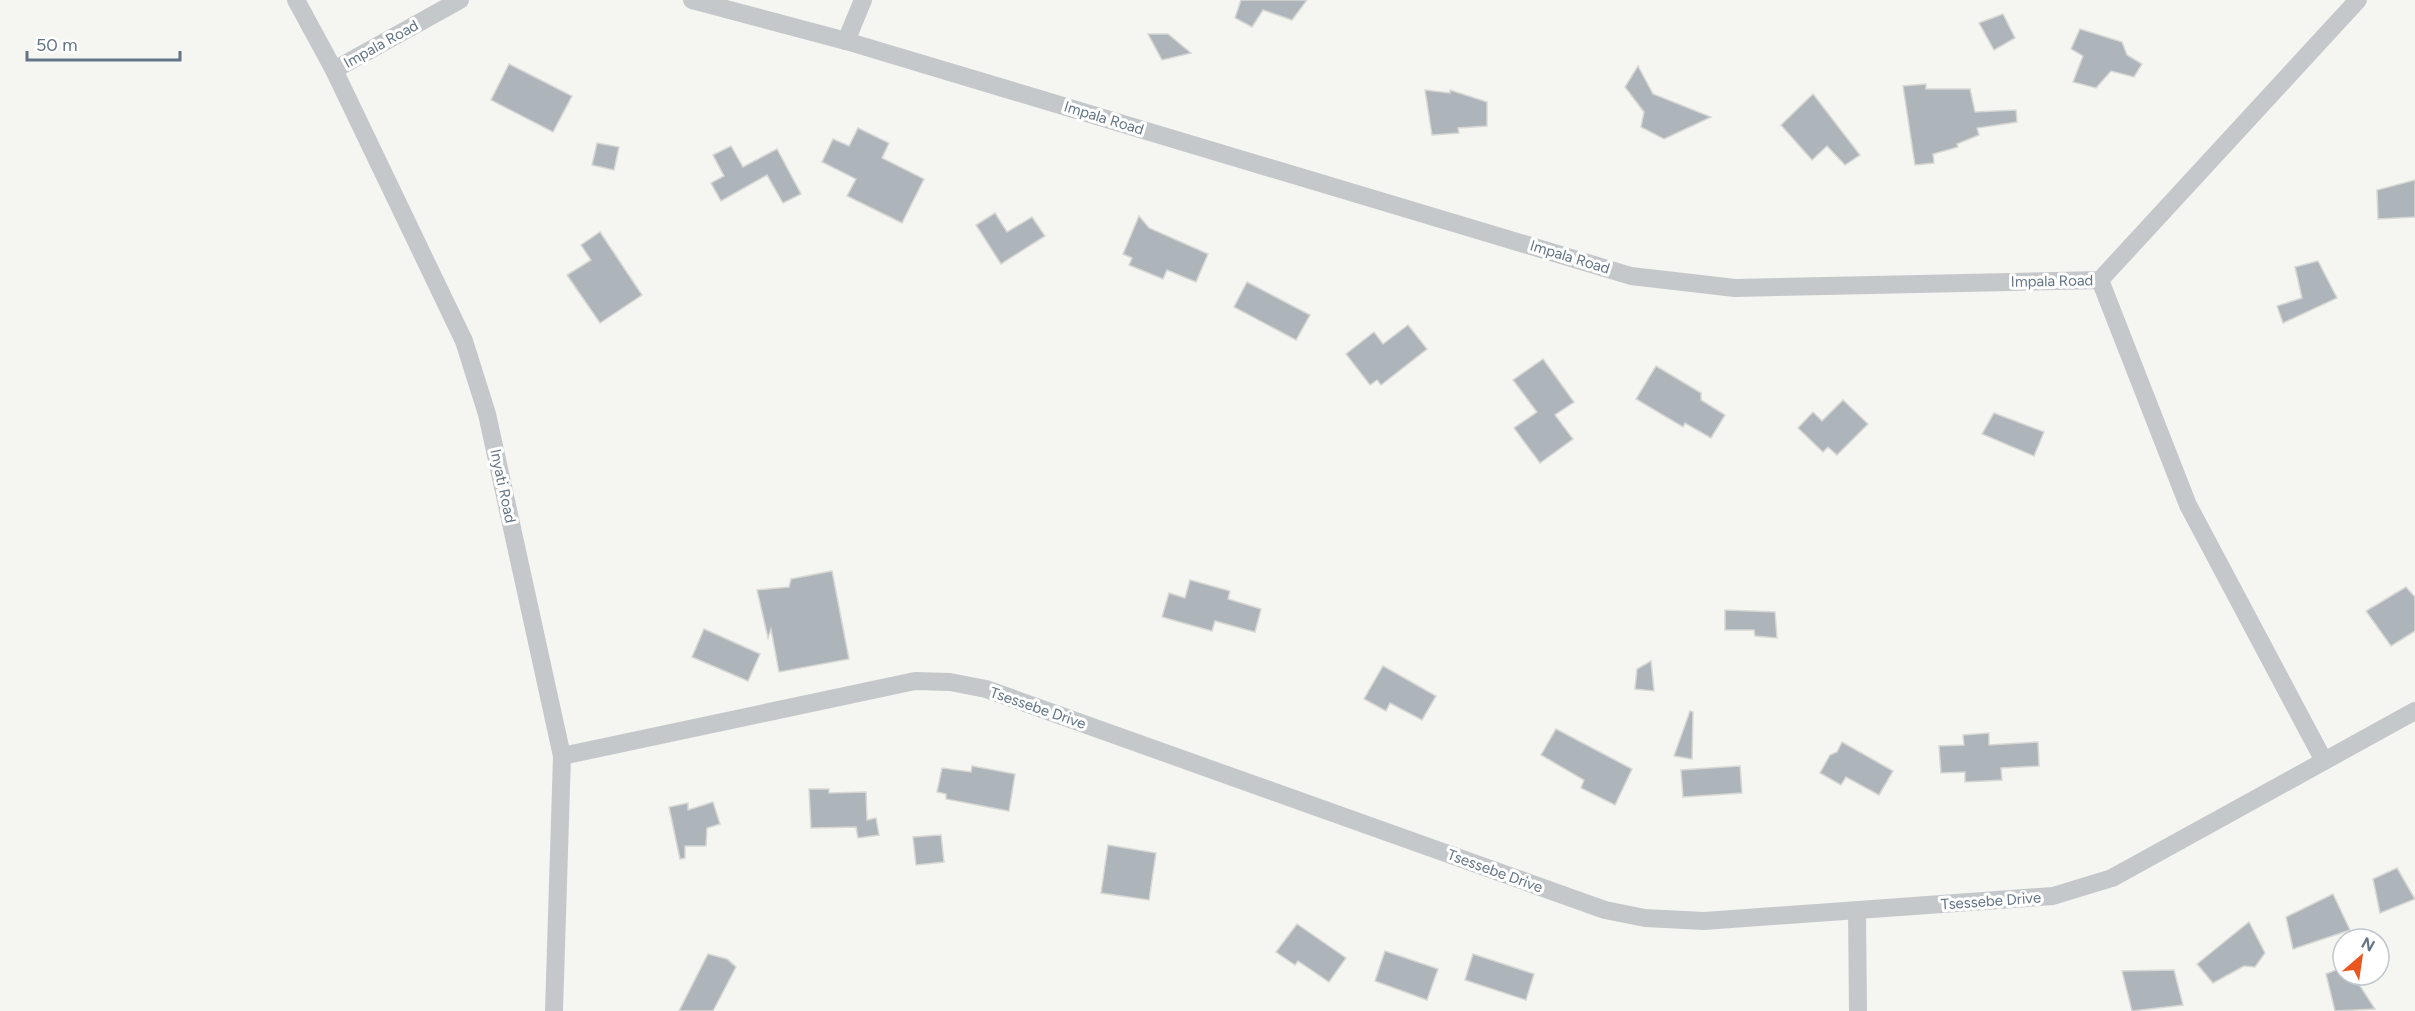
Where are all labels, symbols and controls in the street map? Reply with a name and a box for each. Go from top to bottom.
street label: Impala Road [341,16,421,72]
scale bar [27,24,180,62]
text: 50 m [36,34,78,56]
street label: Impala Road [1062,97,1146,139]
street label: Impala Road [1528,236,1612,278]
street label: Impala Road [2011,271,2093,291]
street label: Inyati Road [486,447,520,525]
street label: Tsessebe Drive [988,683,1088,733]
street label: Tsessebe Drive [1445,845,1545,897]
street label: Tsessebe Drive [1940,889,2042,913]
north arrow [2331,927,2391,987]
text: N [2358,933,2378,956]

